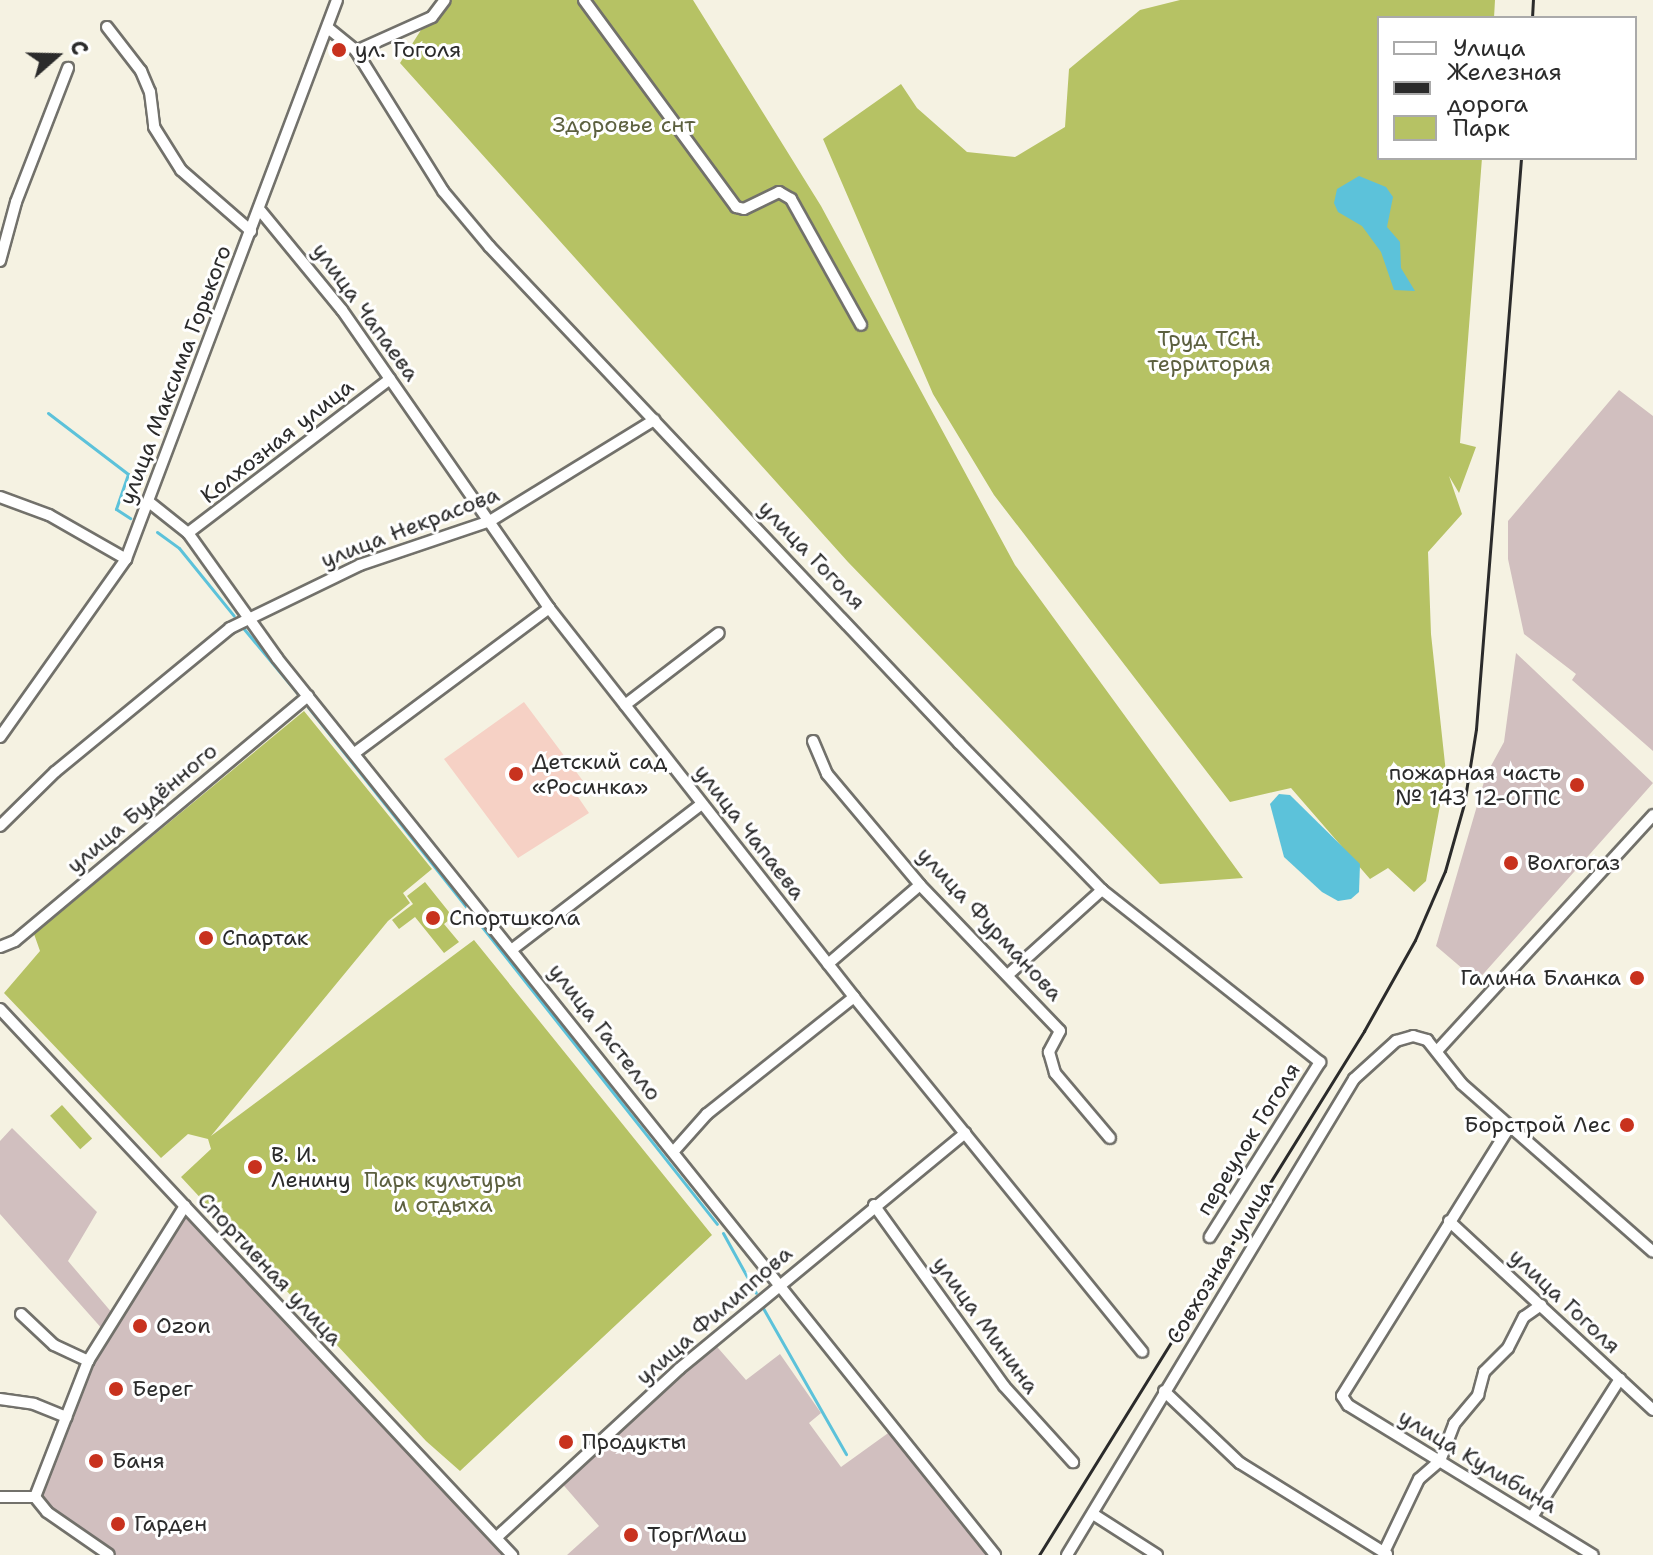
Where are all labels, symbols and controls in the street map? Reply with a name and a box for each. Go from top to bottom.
north arrow [16,16,96,96]
legend [1377,16,1637,160]
text: Улица [1453,32,1526,64]
text: С [63,36,95,59]
place label: ул. Гоголя [355,37,461,63]
marker: ул. Гоголя [330,41,348,59]
text: Железная дорога [1447,56,1562,120]
park label: Здоровье снт [552,112,696,138]
text: Парк [1453,112,1510,144]
street label: улица Чапаева [307,238,425,386]
street label: улица Максима Горького [113,242,237,508]
park label: Труд ТСН. территория [1147,325,1271,376]
street label: Колхозная улица [195,373,359,509]
street label: улица Некрасова [317,481,503,573]
street label: улица Гоголя [753,495,871,615]
street label: улица Будённого [62,737,222,879]
place label: Детский сад «Росинка» [532,748,668,800]
street label: улица Чапаева [689,759,811,905]
place label: пожарная часть № 143 12-ОГПС [1389,759,1561,810]
marker: Детский сад «Росинка» [507,765,525,783]
marker: пожарная часть № 143 12-ОГПС [1568,776,1586,794]
street label: улица Фурманова [912,842,1068,1006]
place label: Волгогаз [1527,850,1620,876]
marker: Волгогаз [1502,854,1520,872]
place label: Спортшкола [449,905,580,931]
marker: Спортшкола [424,909,442,927]
place label: Спартак [222,925,308,951]
marker: Спартак [197,929,215,947]
street label: улица Гастелло [543,958,667,1106]
place label: Галина Бланка [1460,965,1621,991]
marker: Галина Бланка [1628,969,1646,987]
street label: переулок Гоголя [1190,1058,1306,1220]
place label: Борстрой Лес [1464,1112,1611,1138]
marker: Борстрой Лес [1618,1116,1636,1134]
place label: В. И. Ленину [271,1141,351,1192]
marker: В. И. Ленину [246,1158,264,1176]
park label: Парк культуры и отдыха [364,1166,522,1218]
street label: Совхозная улица [1161,1176,1279,1348]
street label: Спортивная улица [192,1187,348,1351]
street label: улица Филиппова [631,1240,797,1390]
street label: улица Гоголя [1504,1243,1626,1359]
street label: улица Минина [927,1251,1045,1399]
place label: Ozon [156,1313,211,1339]
marker: Ozon [131,1317,149,1335]
place label: Берег [132,1376,193,1402]
marker: Берег [107,1380,125,1398]
street label: улица Кулибина [1394,1403,1562,1519]
place label: Продукты [582,1429,687,1455]
marker: Продукты [557,1433,575,1451]
place label: Баня [112,1448,165,1474]
marker: Баня [87,1452,105,1470]
place label: Гарден [134,1511,207,1537]
marker: Гарден [109,1515,127,1533]
place label: ТоргМаш [647,1522,747,1548]
marker: ТоргМаш [622,1526,640,1544]

